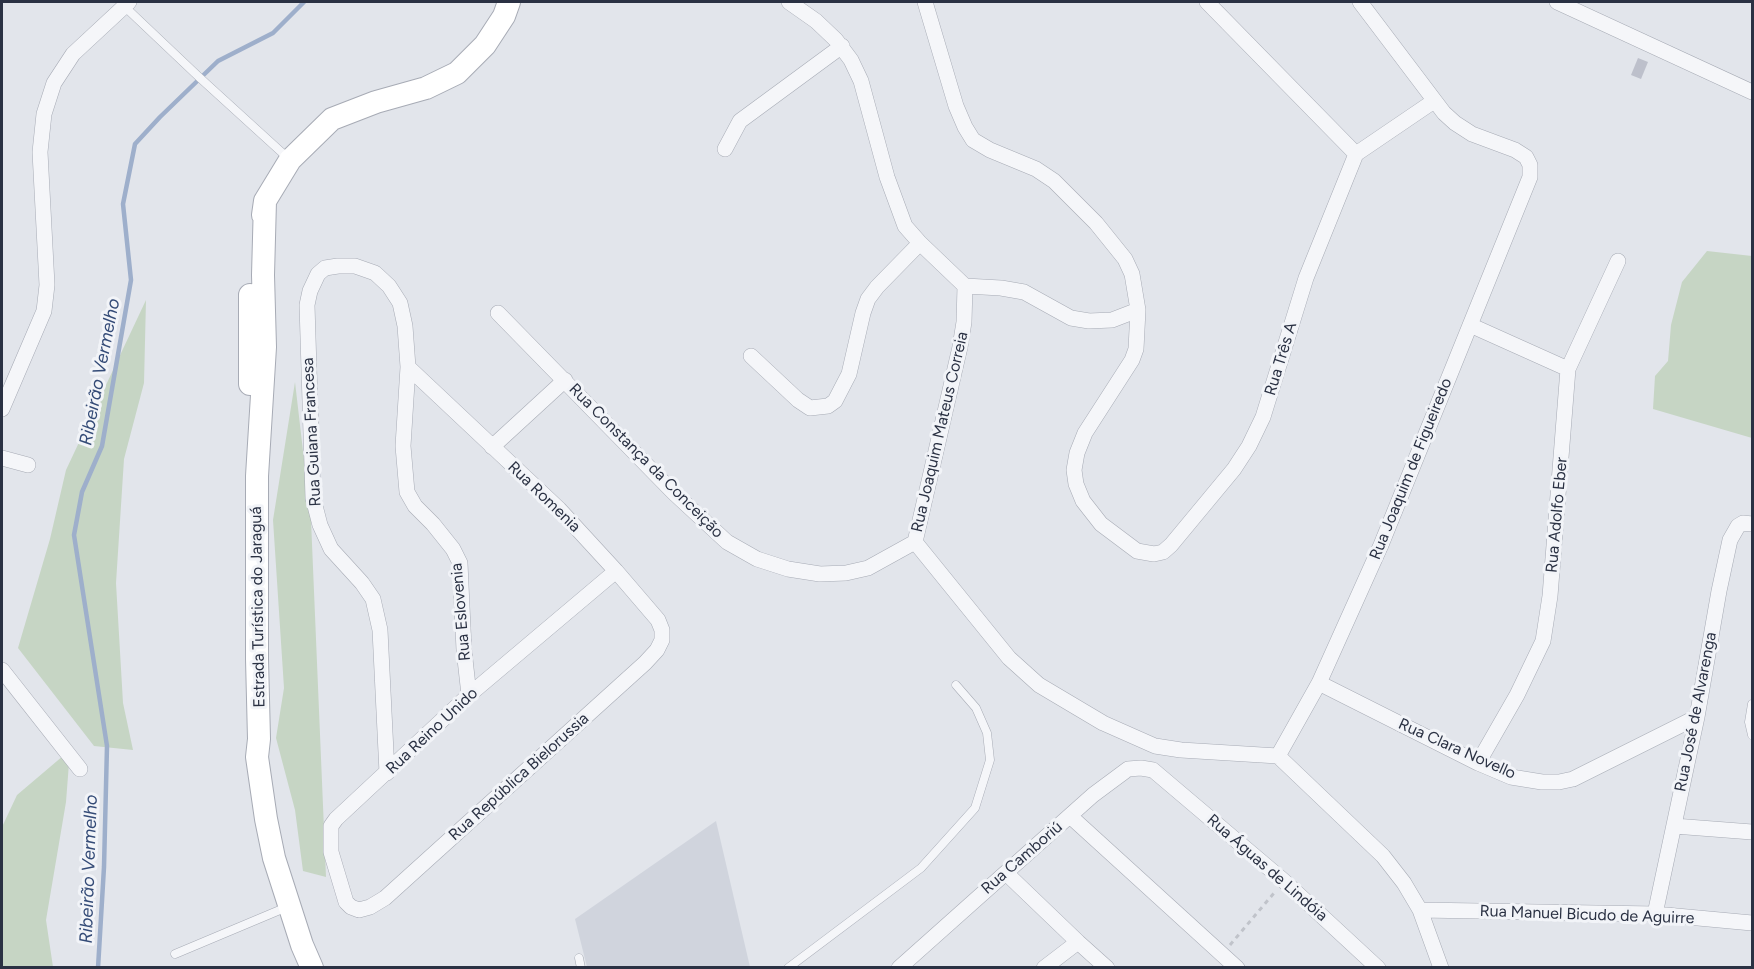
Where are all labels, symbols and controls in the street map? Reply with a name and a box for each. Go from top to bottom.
water label: Ribeirão Vermelho [75,297,125,447]
street label: Rua Três A [1261,320,1301,398]
street label: Rua Joaquim Mateus Correia [908,330,972,534]
street label: Rua Guiana Francesa [299,357,325,507]
street label: Rua Joaquim de Figueiredo [1366,375,1456,563]
street label: Rua Constança da Conceição [565,380,727,542]
street label: Rua Adolfo Eber [1542,456,1572,574]
street label: Rua Romenia [504,458,584,536]
street label: Estrada Turística do Jaraguá [247,506,269,708]
street label: Rua Eslovenia [447,562,475,662]
street label: Rua José de Alvarenga [1671,631,1721,793]
street label: Rua Reino Unido [382,684,482,778]
street label: Rua República Bielorussia [445,709,593,845]
street label: Rua Clara Novello [1395,715,1519,783]
water label: Ribeirão Vermelho [76,794,102,944]
street label: Rua Águas de Lindóia [1203,810,1331,926]
street label: Rua Camboriú [978,818,1066,898]
street label: Rua Manuel Bicudo de Aguirre [1479,902,1695,928]

